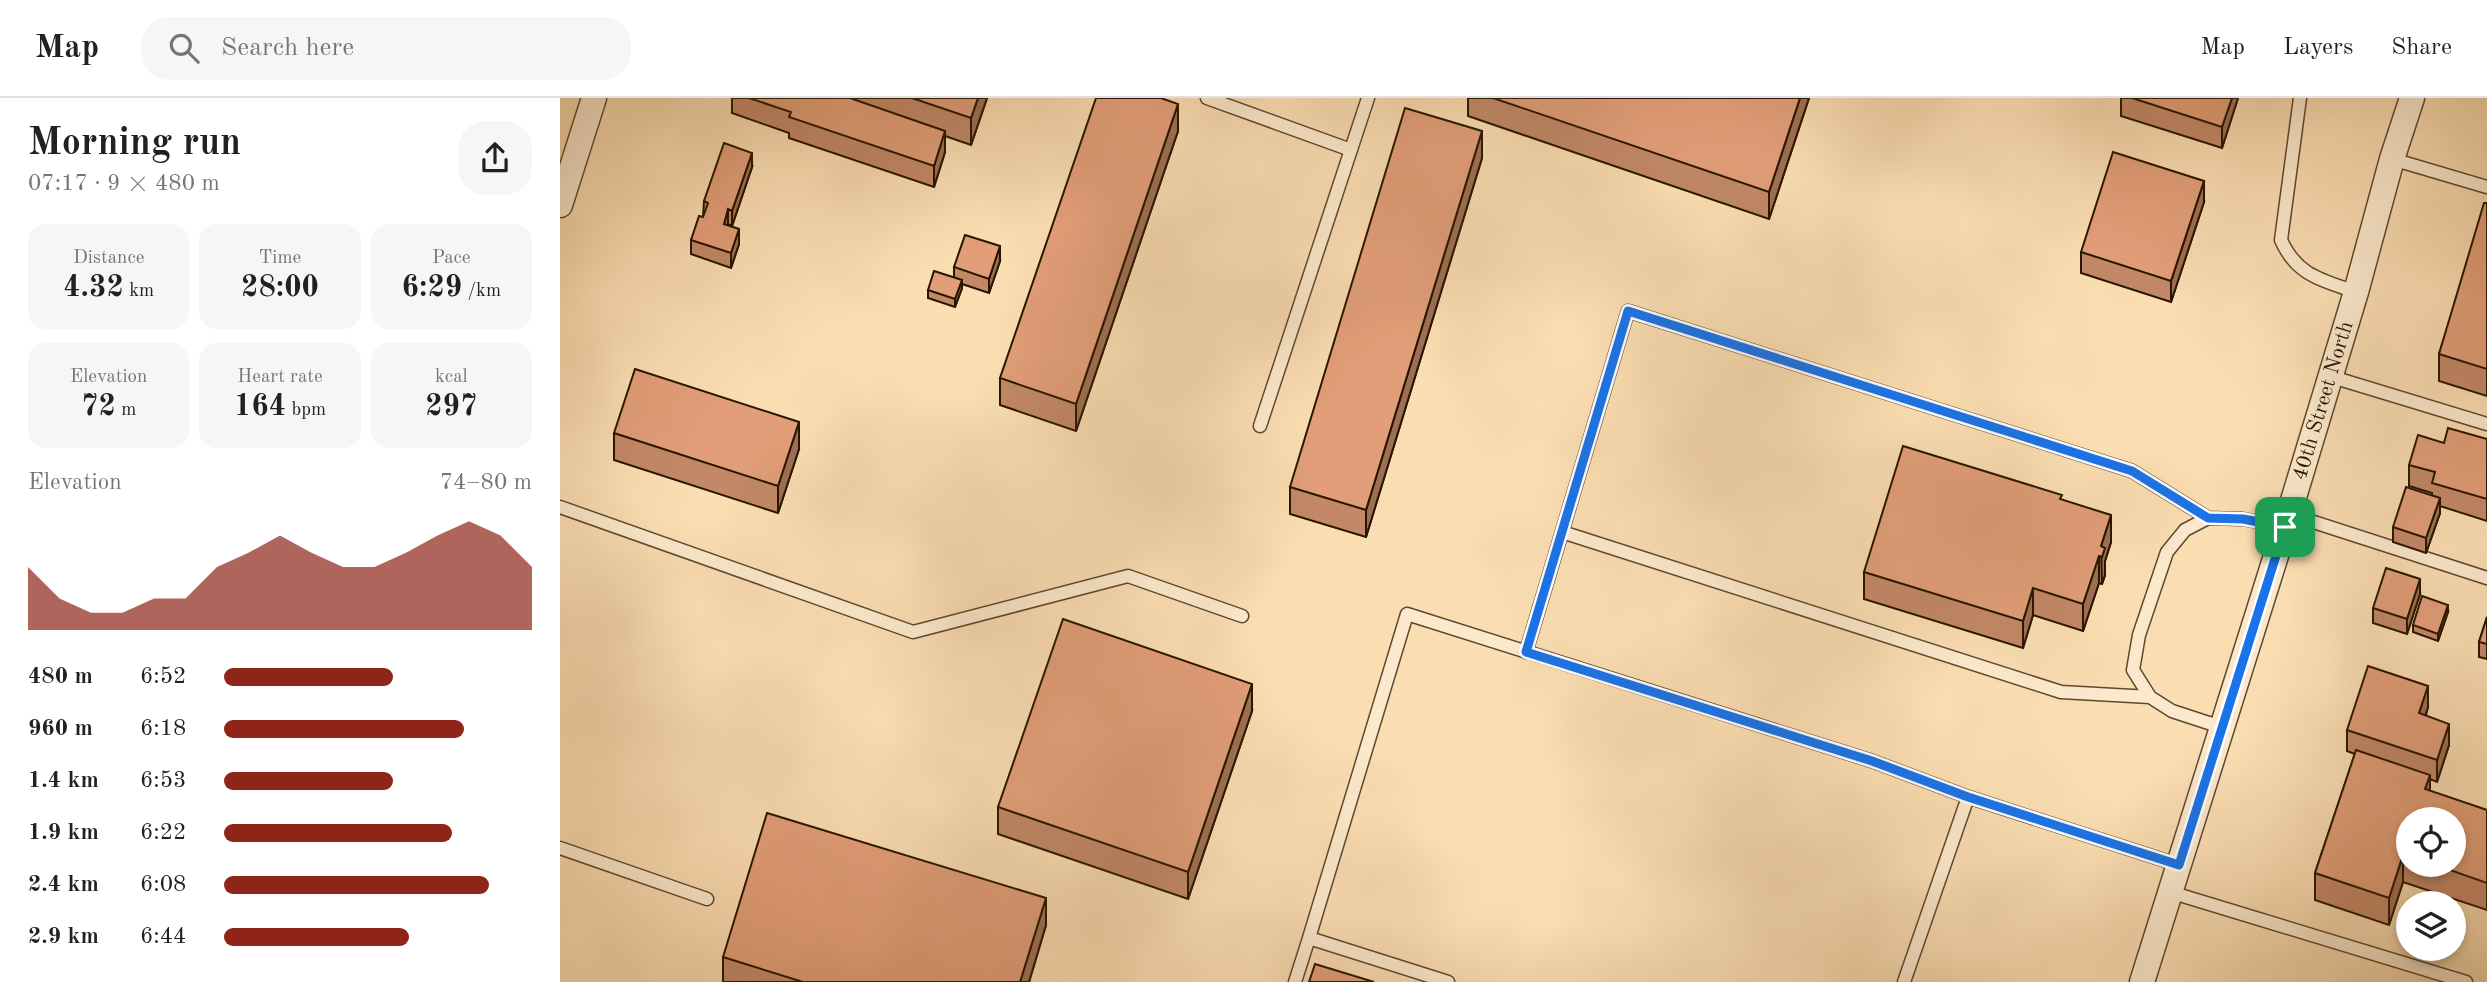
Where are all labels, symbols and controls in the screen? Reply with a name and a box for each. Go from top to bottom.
search box [141,17,631,80]
icon: search [165,29,203,67]
text: Map [35,32,99,65]
text: Search here [221,35,354,61]
text: Map [2201,36,2245,60]
text: Layers [2283,36,2353,60]
text: Share [2391,36,2452,60]
button: share [458,121,532,195]
text: Morning run [28,125,241,163]
text: 07:17 · 9 × 480 m [28,172,220,195]
text: Distance [73,249,144,268]
text: Time [259,249,301,268]
text: Pace [432,249,471,268]
text: 4.32 [63,273,124,303]
text: 28:00 [241,273,319,303]
text: 6:29 [402,273,462,303]
text: km [124,282,154,301]
text: /km [462,282,501,301]
street label: 40th Street North [2289,319,2357,482]
text: Elevation [70,368,147,387]
text: Heart rate [237,368,323,387]
text: kcal [435,368,468,387]
text: 72 [81,392,116,422]
text: 164 [234,392,286,422]
text: 297 [425,392,477,422]
text: m [116,401,136,420]
text: bpm [286,401,326,420]
text: Elevation [28,471,122,494]
text: 74–80 m [440,471,532,494]
pin [2255,497,2315,557]
icon: arrive [2266,508,2304,546]
text: 480 m [28,665,93,688]
text: 6:52 [140,665,186,688]
text: 960 m [28,717,93,740]
text: 6:18 [140,717,186,740]
text: 1.4 km [28,769,99,792]
text: 6:53 [140,769,186,792]
map controls [2396,807,2466,961]
button: locate [2396,807,2466,877]
text: 1.9 km [28,821,99,844]
text: 6:22 [140,821,186,844]
text: 2.4 km [28,873,99,896]
text: 6:08 [140,873,186,896]
button: layers [2396,891,2466,961]
text: 2.9 km [28,925,99,948]
text: 6:44 [140,925,186,948]

